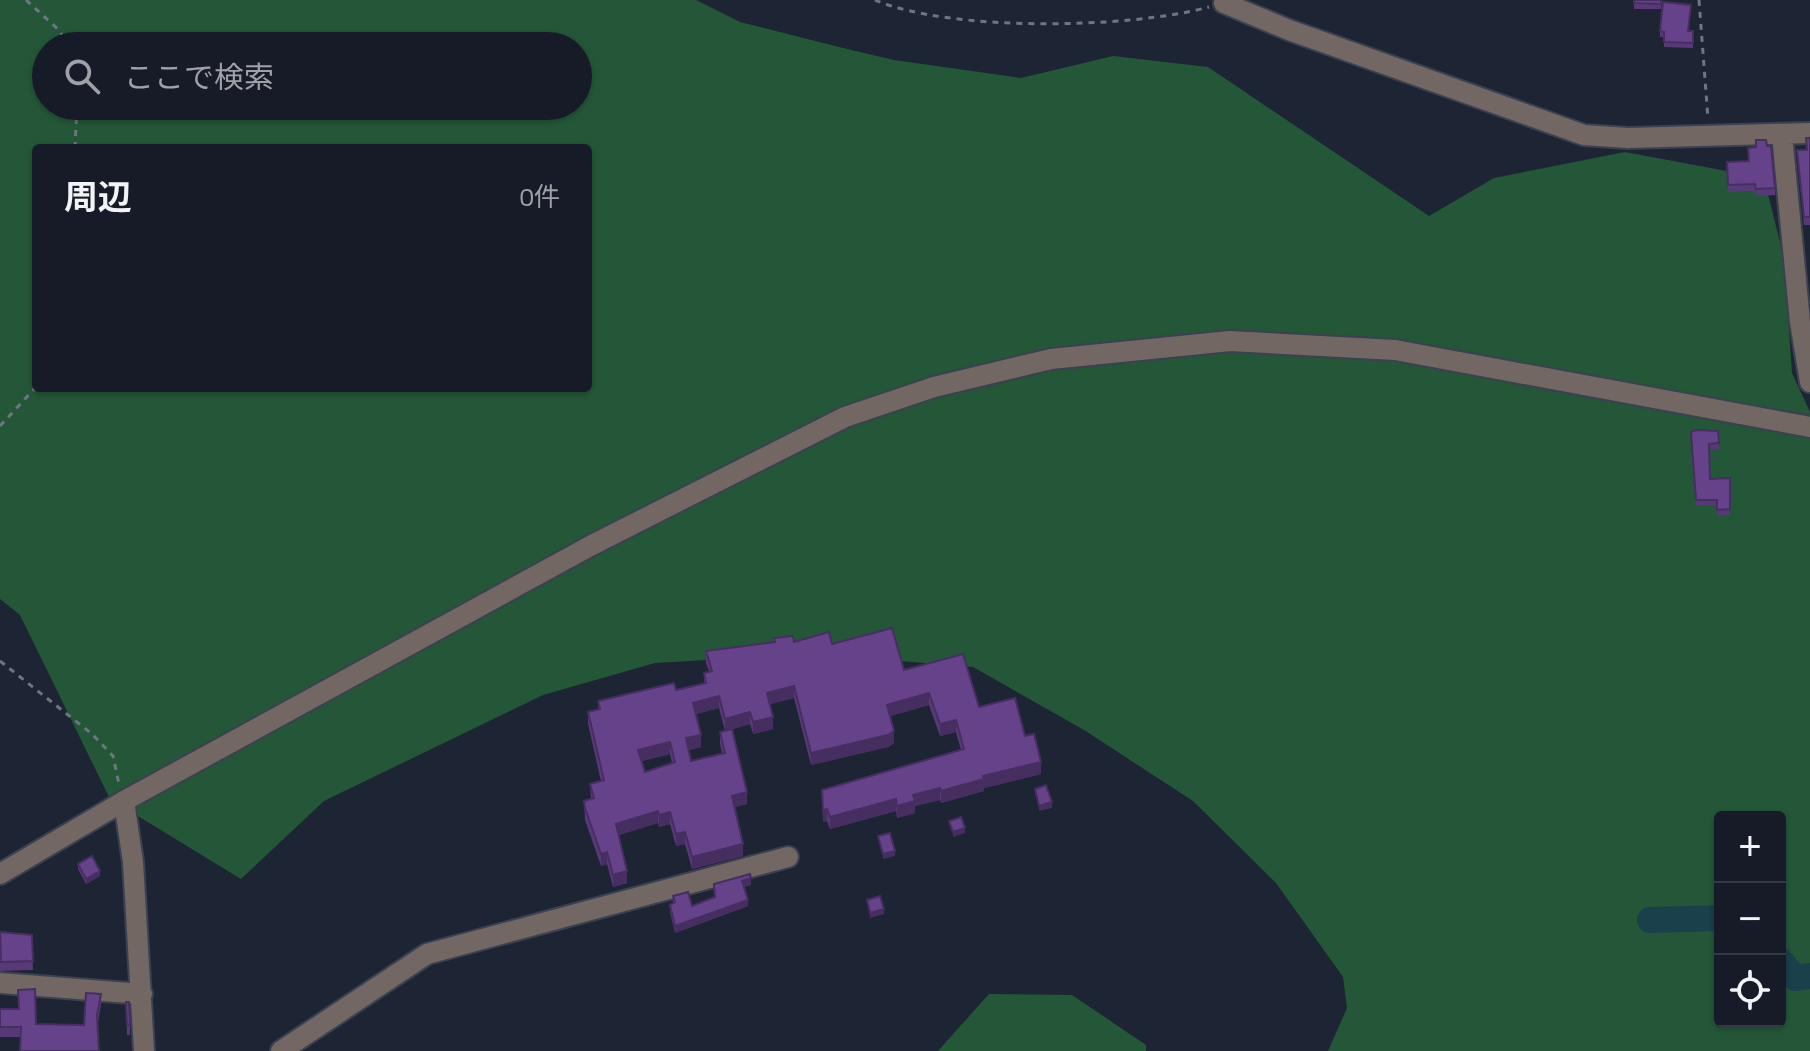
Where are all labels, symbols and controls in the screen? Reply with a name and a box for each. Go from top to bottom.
search box [32,32,592,120]
icon: search [60,54,104,98]
text: ここで検索 [124,54,274,100]
text: 周辺 [64,170,132,222]
text: 0件 [519,177,560,216]
map controls [1714,811,1786,1027]
button: + [1714,811,1786,883]
button: − [1714,883,1786,955]
button: locate [1714,955,1786,1027]

